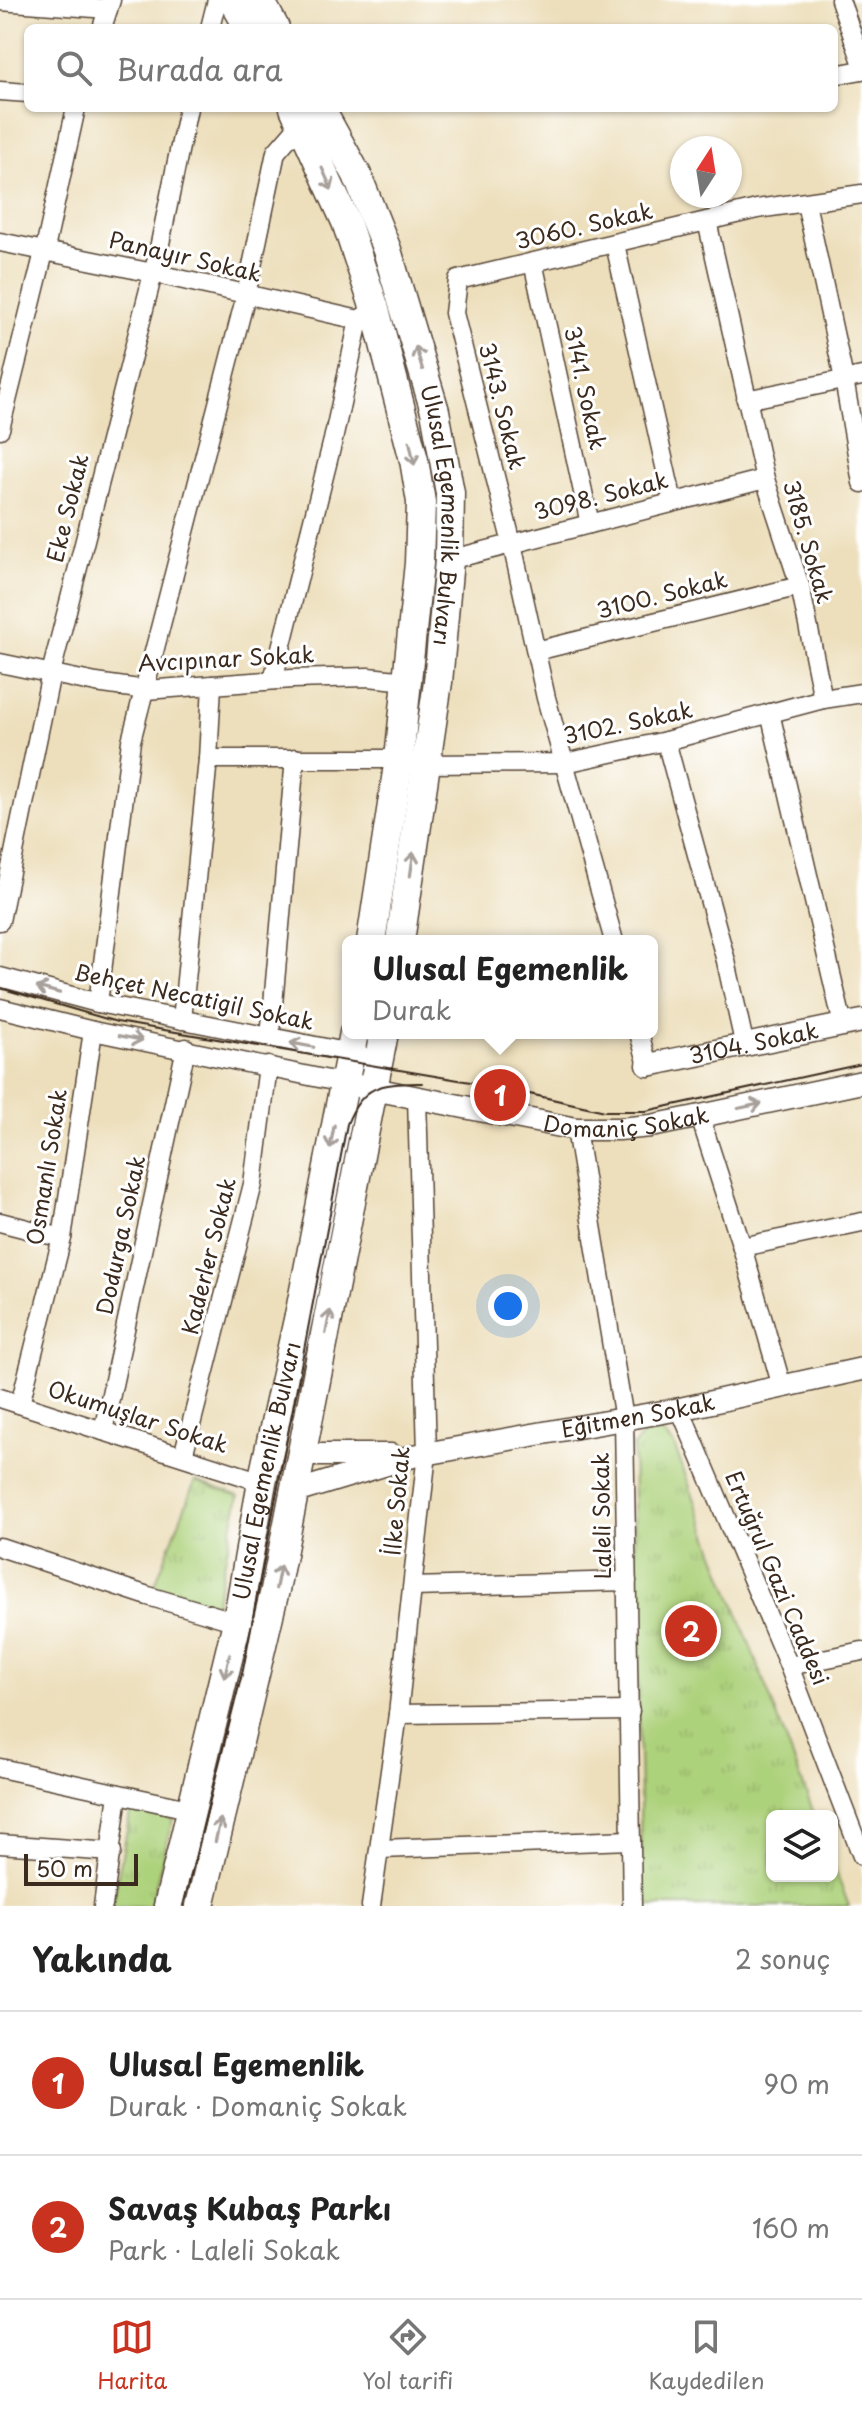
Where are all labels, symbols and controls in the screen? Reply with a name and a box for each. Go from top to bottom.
search box [24,24,838,112]
icon: search [52,46,96,90]
text: Burada ara [116,46,282,91]
north arrow [670,136,742,208]
one-way arrow [320,167,335,191]
street label: 3060. Sokak [512,193,656,256]
street label: Panayır Sokak [106,222,265,289]
street label: 3141. Sokak [557,323,616,453]
street label: 3143. Sokak [472,339,535,473]
one-way arrow [411,346,425,371]
street label: Ulusal Egemenlik Bulvarı [413,380,468,647]
one-way arrow [405,440,420,466]
street label: Eke Sokak [37,450,96,565]
street label: 3098. Sokak [530,462,671,527]
street label: 3185. Sokak [776,476,843,608]
street label: 3100. Sokak [593,561,731,626]
street label: Avcıpınar Sokak [137,636,315,679]
street label: 3102. Sokak [560,692,696,751]
one-way arrow [405,852,420,877]
popup [342,935,658,1039]
text: Ulusal Egemenlik [372,945,628,990]
street label: Behçet Necatigil Sokak [71,954,318,1037]
one-way arrow [36,981,62,996]
text: Durak [372,990,451,1029]
street label: 3104. Sokak [686,1012,821,1071]
one-way arrow [117,1031,143,1046]
one-way arrow [290,1036,316,1051]
pin: 1 [474,1065,526,1125]
street label: Osmanlı Sokak [17,1086,74,1247]
street label: Domaniç Sokak [541,1097,712,1144]
one-way arrow [737,1098,762,1113]
one-way arrow [324,1124,339,1149]
street label: Dodurga Sokak [87,1152,153,1317]
street label: Kaderler Sokak [172,1173,243,1338]
your location [488,1286,528,1326]
one-way arrow [322,1310,337,1335]
street label: Ulusal Egemenlik Bulvarı [223,1338,308,1603]
street label: Okumuşlar Sokak [44,1371,233,1460]
street label: Eğitmen Sokak [558,1384,718,1445]
street label: İlke Sokak [374,1445,417,1557]
street label: Laleli Sokak [583,1452,618,1580]
street label: Ertuğrul Gazi Caddesi [718,1465,838,1690]
one-way arrow [271,1565,286,1590]
pin: 2 [665,1601,717,1661]
one-way arrow [219,1653,234,1679]
map controls [766,1810,838,1882]
button: layers [766,1810,838,1882]
one-way arrow [212,1818,227,1843]
scale bar [24,1850,138,1886]
text: 50 m [36,1851,93,1884]
text: Yakında [32,1932,172,1984]
text: 2 sonuç [735,1939,830,1978]
text: Ulusal Egemenlik [108,2041,364,2086]
text: 1 [52,2064,64,2103]
text: 90 m [763,2064,830,2103]
text: Durak · Domaniç Sokak [108,2086,407,2125]
text: Savaş Kubaş Parkı [108,2185,391,2230]
text: 2 [49,2208,67,2247]
text: 160 m [752,2208,830,2247]
text: Park · Laleli Sokak [108,2230,340,2269]
tab: Harita [97,2315,167,2396]
tab: Yol tarifi [362,2315,453,2396]
tab: Kaydedilen [648,2315,765,2396]

